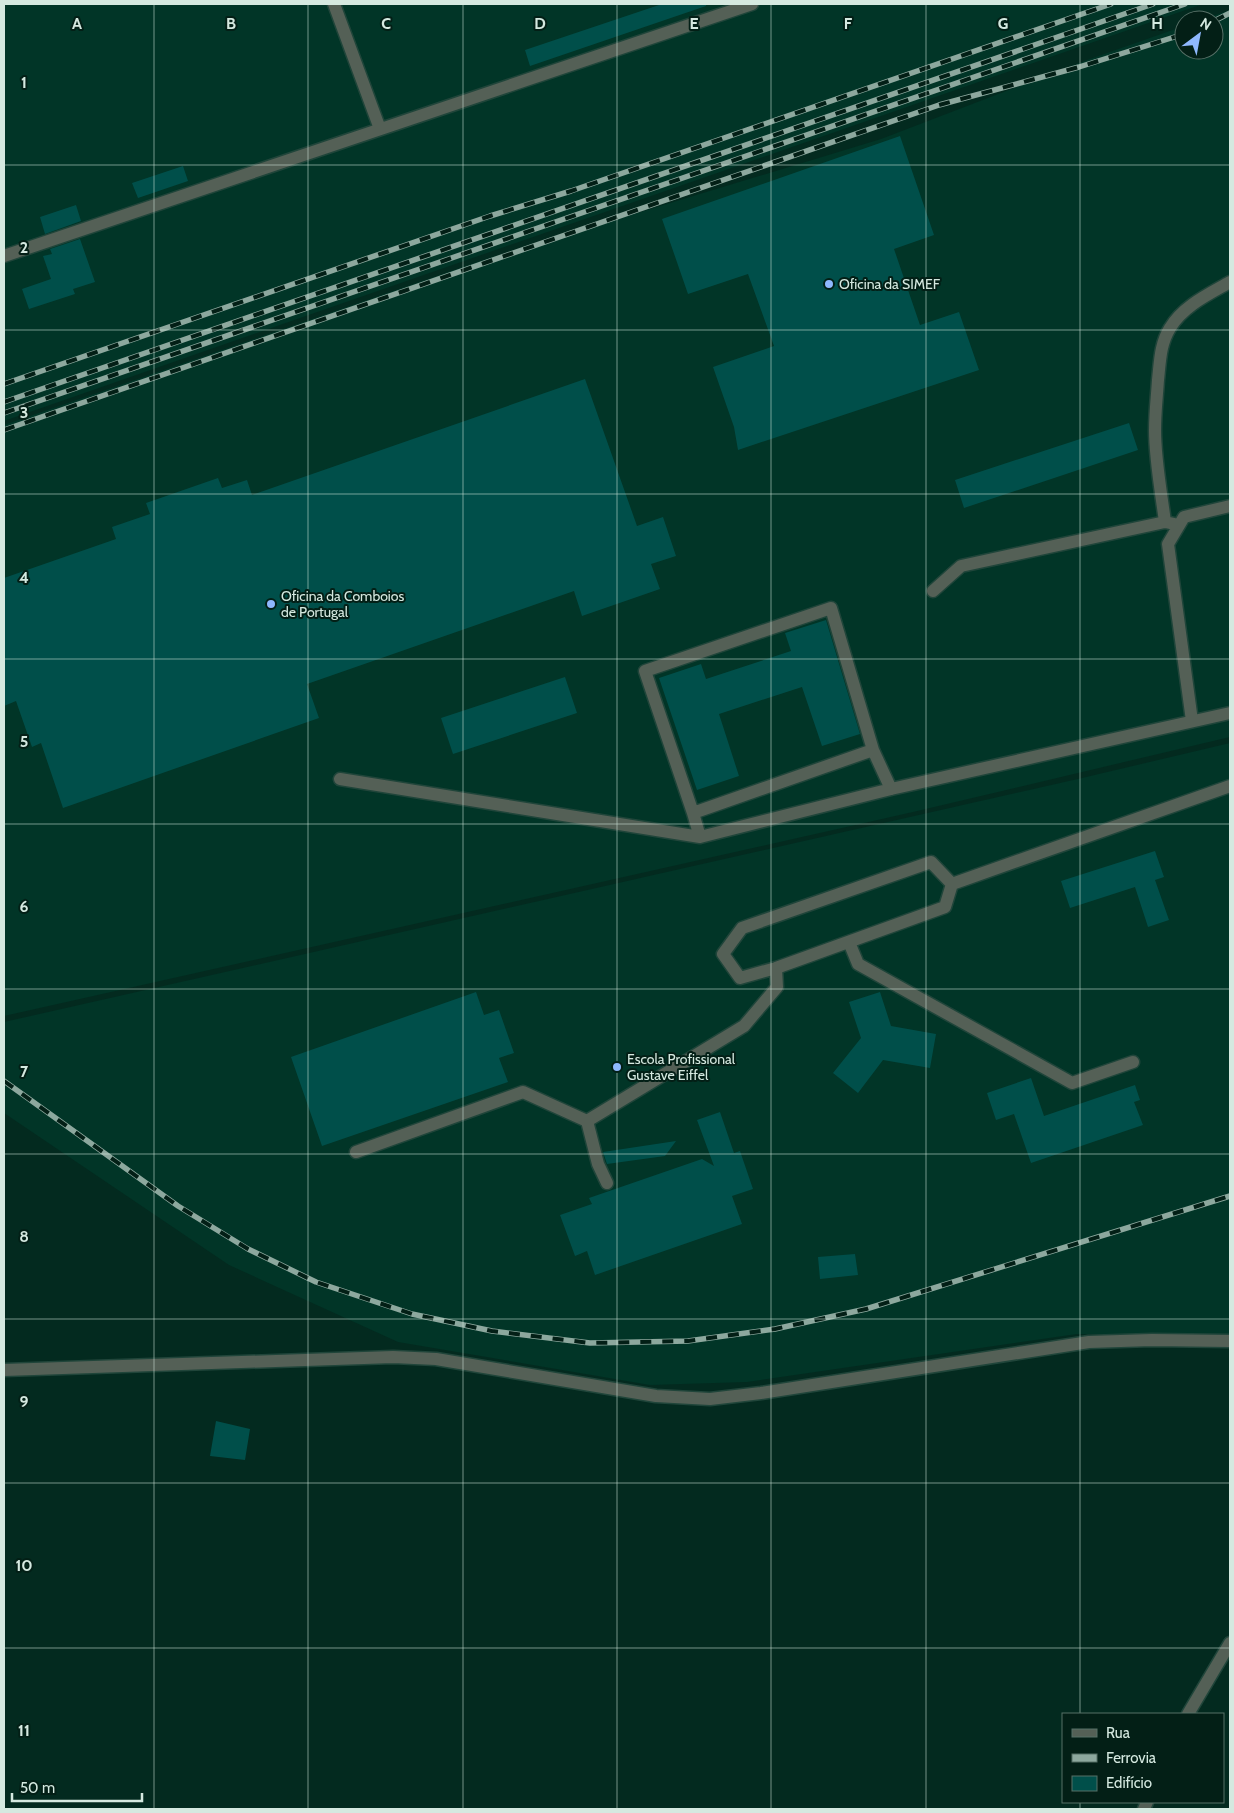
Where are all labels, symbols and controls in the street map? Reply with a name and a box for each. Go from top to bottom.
north arrow [1174,10,1224,60]
text: A [72,14,82,33]
text: B [226,14,236,33]
text: C [381,14,391,33]
text: D [534,14,546,33]
text: E [689,14,699,33]
text: F [844,14,853,33]
text: G [998,14,1008,33]
text: H [1151,14,1163,33]
text: N [1197,14,1215,34]
text: 1 [21,73,27,92]
text: 2 [20,238,28,257]
place label: Oficina da SIMEF [839,275,941,293]
marker: Oficina da SIMEF [823,278,835,290]
text: 3 [20,403,28,422]
text: 4 [19,568,29,587]
place label: Oficina da Comboios de Portugal [281,587,405,621]
marker: Oficina da Comboios de Portugal [265,598,277,610]
text: 5 [20,732,28,751]
text: 6 [20,897,29,916]
place label: Escola Profissional Gustave Eiffel [627,1050,736,1084]
marker: Escola Profissional Gustave Eiffel [611,1061,623,1073]
text: 7 [20,1062,29,1081]
text: 8 [19,1227,29,1246]
text: 9 [20,1392,29,1411]
text: 10 [15,1556,33,1575]
legend [1062,1713,1224,1803]
text: 11 [18,1721,30,1740]
text: Rua [1106,1724,1131,1742]
text: Ferrovia [1106,1749,1157,1767]
scale bar [12,1770,142,1802]
text: Edifício [1106,1774,1152,1792]
text: 50 m [20,1779,55,1797]

